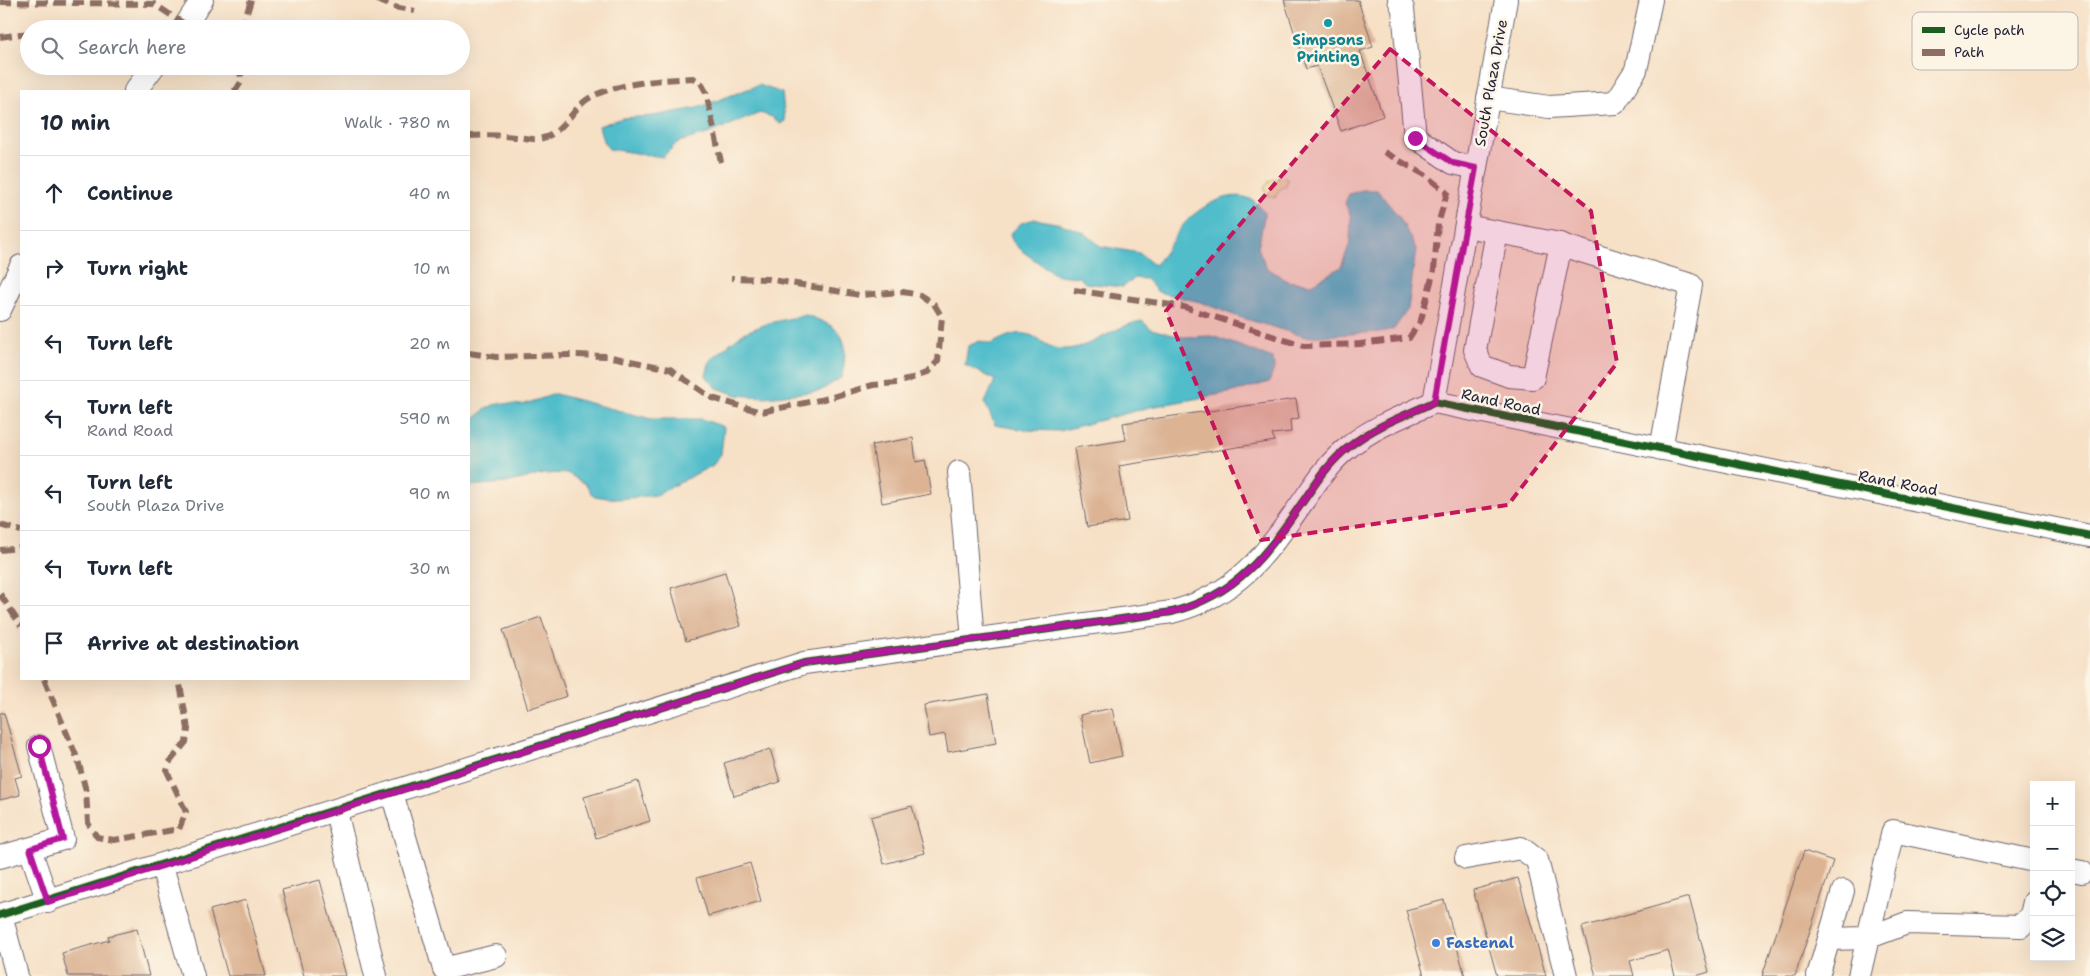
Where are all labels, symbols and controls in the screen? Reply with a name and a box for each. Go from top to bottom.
legend [1912,12,2078,70]
marker: Simpsons Printing [1322,17,1334,29]
street label: South Plaza Drive [1470,18,1512,148]
search box [20,20,470,75]
text: Cycle path [1954,21,2025,39]
place label: Simpsons Printing [1292,30,1364,67]
icon: search [38,34,66,62]
text: Search here [78,35,187,60]
text: Path [1954,43,1985,61]
text: 10 min [40,109,110,137]
text: Walk · 780 m [344,112,450,133]
route end [1404,127,1427,150]
icon: ahead [40,179,68,207]
text: Continue [87,181,173,206]
text: 40 m [408,183,450,204]
icon: right [40,254,68,282]
text: Turn right [87,256,188,281]
text: 10 m [413,258,450,279]
icon: left [40,329,68,357]
text: Turn left [87,331,173,356]
text: 20 m [409,333,450,354]
street label: Rand Road [1459,384,1543,420]
text: Turn left [87,395,173,420]
icon: left [40,404,68,432]
text: 590 m [400,408,450,429]
text: Rand Road [87,420,173,441]
street label: Rand Road [1856,465,1940,501]
text: Turn left [87,470,173,495]
icon: left [40,479,68,507]
text: 90 m [409,483,450,504]
text: South Plaza Drive [87,495,225,516]
icon: left [40,554,68,582]
text: Turn left [87,556,173,581]
text: 30 m [409,558,450,579]
icon: arrive [40,629,68,657]
text: Arrive at destination [87,631,299,656]
route start [28,735,51,758]
map controls [2030,781,2075,961]
button: + [2030,781,2075,826]
button: − [2030,826,2075,871]
button: locate [2030,871,2075,916]
button: layers [2030,916,2075,961]
place label: Fastenal [1446,933,1514,953]
marker: Fastenal [1430,937,1442,949]

